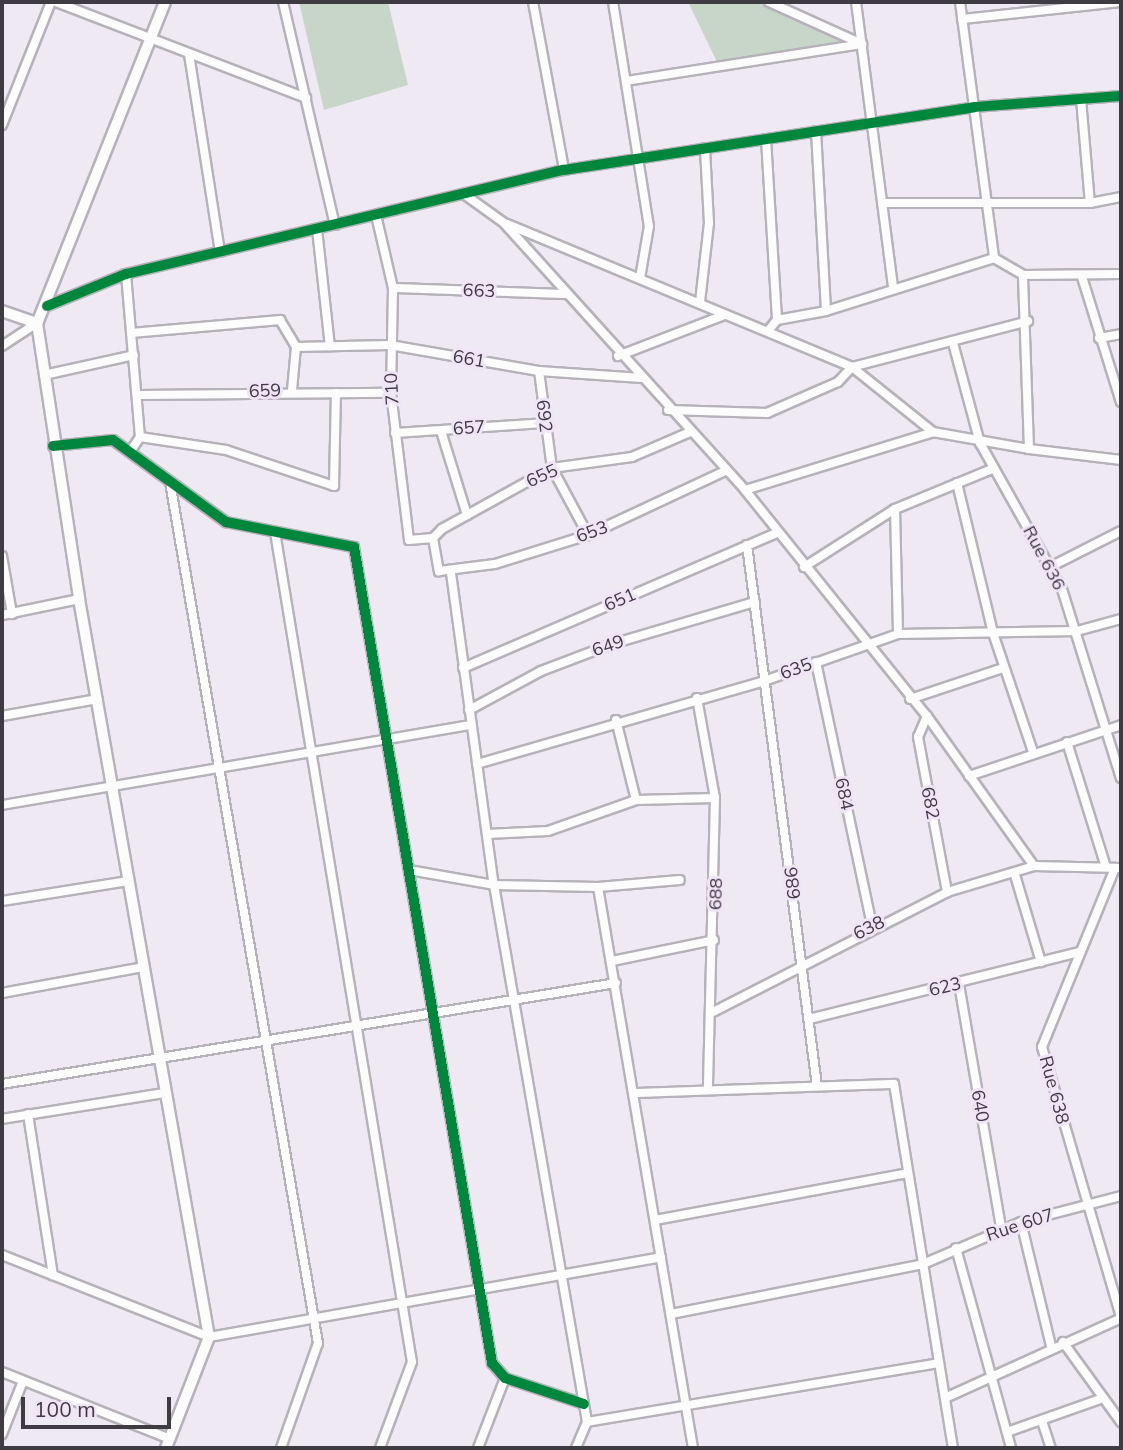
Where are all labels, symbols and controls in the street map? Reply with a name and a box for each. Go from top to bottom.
street label: 663 [462,280,496,302]
street label: 661 [451,346,487,372]
street label: 710 [380,372,404,406]
street label: 659 [248,380,282,402]
street label: 692 [531,399,557,433]
street label: 657 [452,416,486,440]
street label: 655 [523,460,561,492]
street label: 653 [573,516,611,548]
street label: Rue 636 [1018,522,1070,594]
street label: 651 [601,584,639,616]
street label: 649 [589,631,627,661]
street label: 635 [777,653,815,685]
street label: 684 [830,776,858,812]
street label: 682 [916,785,944,821]
street label: 686 [780,866,806,900]
street label: 688 [705,877,727,911]
street label: 638 [850,911,888,945]
street label: 623 [927,973,963,1001]
street label: Rue 638 [1035,1054,1073,1126]
street label: 640 [967,1088,993,1124]
street label: Rue 607 [984,1204,1056,1246]
scale bar [24,1384,175,1428]
text: 100 m [34,1396,96,1422]

